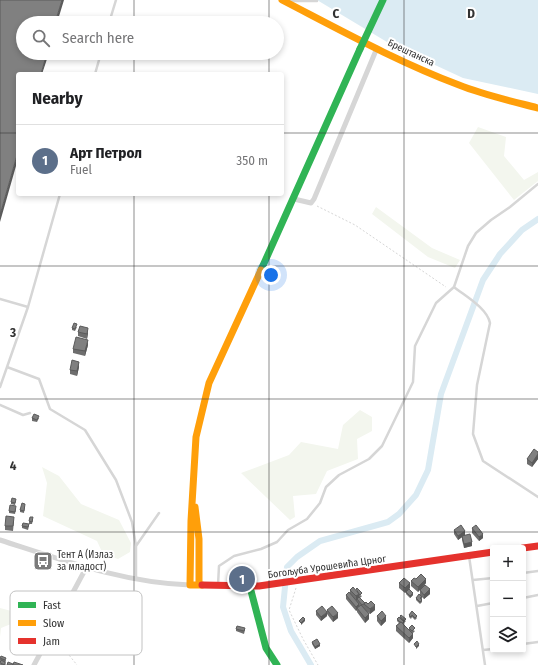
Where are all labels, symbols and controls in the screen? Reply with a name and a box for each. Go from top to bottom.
text: C [333,6,340,21]
text: D [467,6,475,21]
search box [16,16,284,60]
icon: search [30,27,52,49]
text: Search here [62,29,134,47]
street label: Брештанска [386,37,436,69]
text: Nearby [32,88,83,109]
text: Арт Петрол [70,144,142,162]
text: 1 [42,153,48,168]
text: 350 m [236,153,268,168]
text: Fuel [70,162,92,177]
your location [261,265,281,285]
text: 3 [9,325,16,340]
text: 4 [10,458,17,473]
map controls [490,545,526,653]
button: + [490,545,526,581]
place label: Тент А (Излаз за младост) [57,548,113,573]
bus stop icon: Тент А (Излаз за младост) [32,550,54,572]
street label: Богољуба Урошевића Црног [267,553,387,581]
pin: 1 [229,564,255,594]
button: − [490,581,526,617]
legend [10,591,142,655]
text: Fast [43,599,61,612]
text: Slow [43,617,64,630]
button: layers [490,617,526,653]
text: Jam [43,635,60,648]

